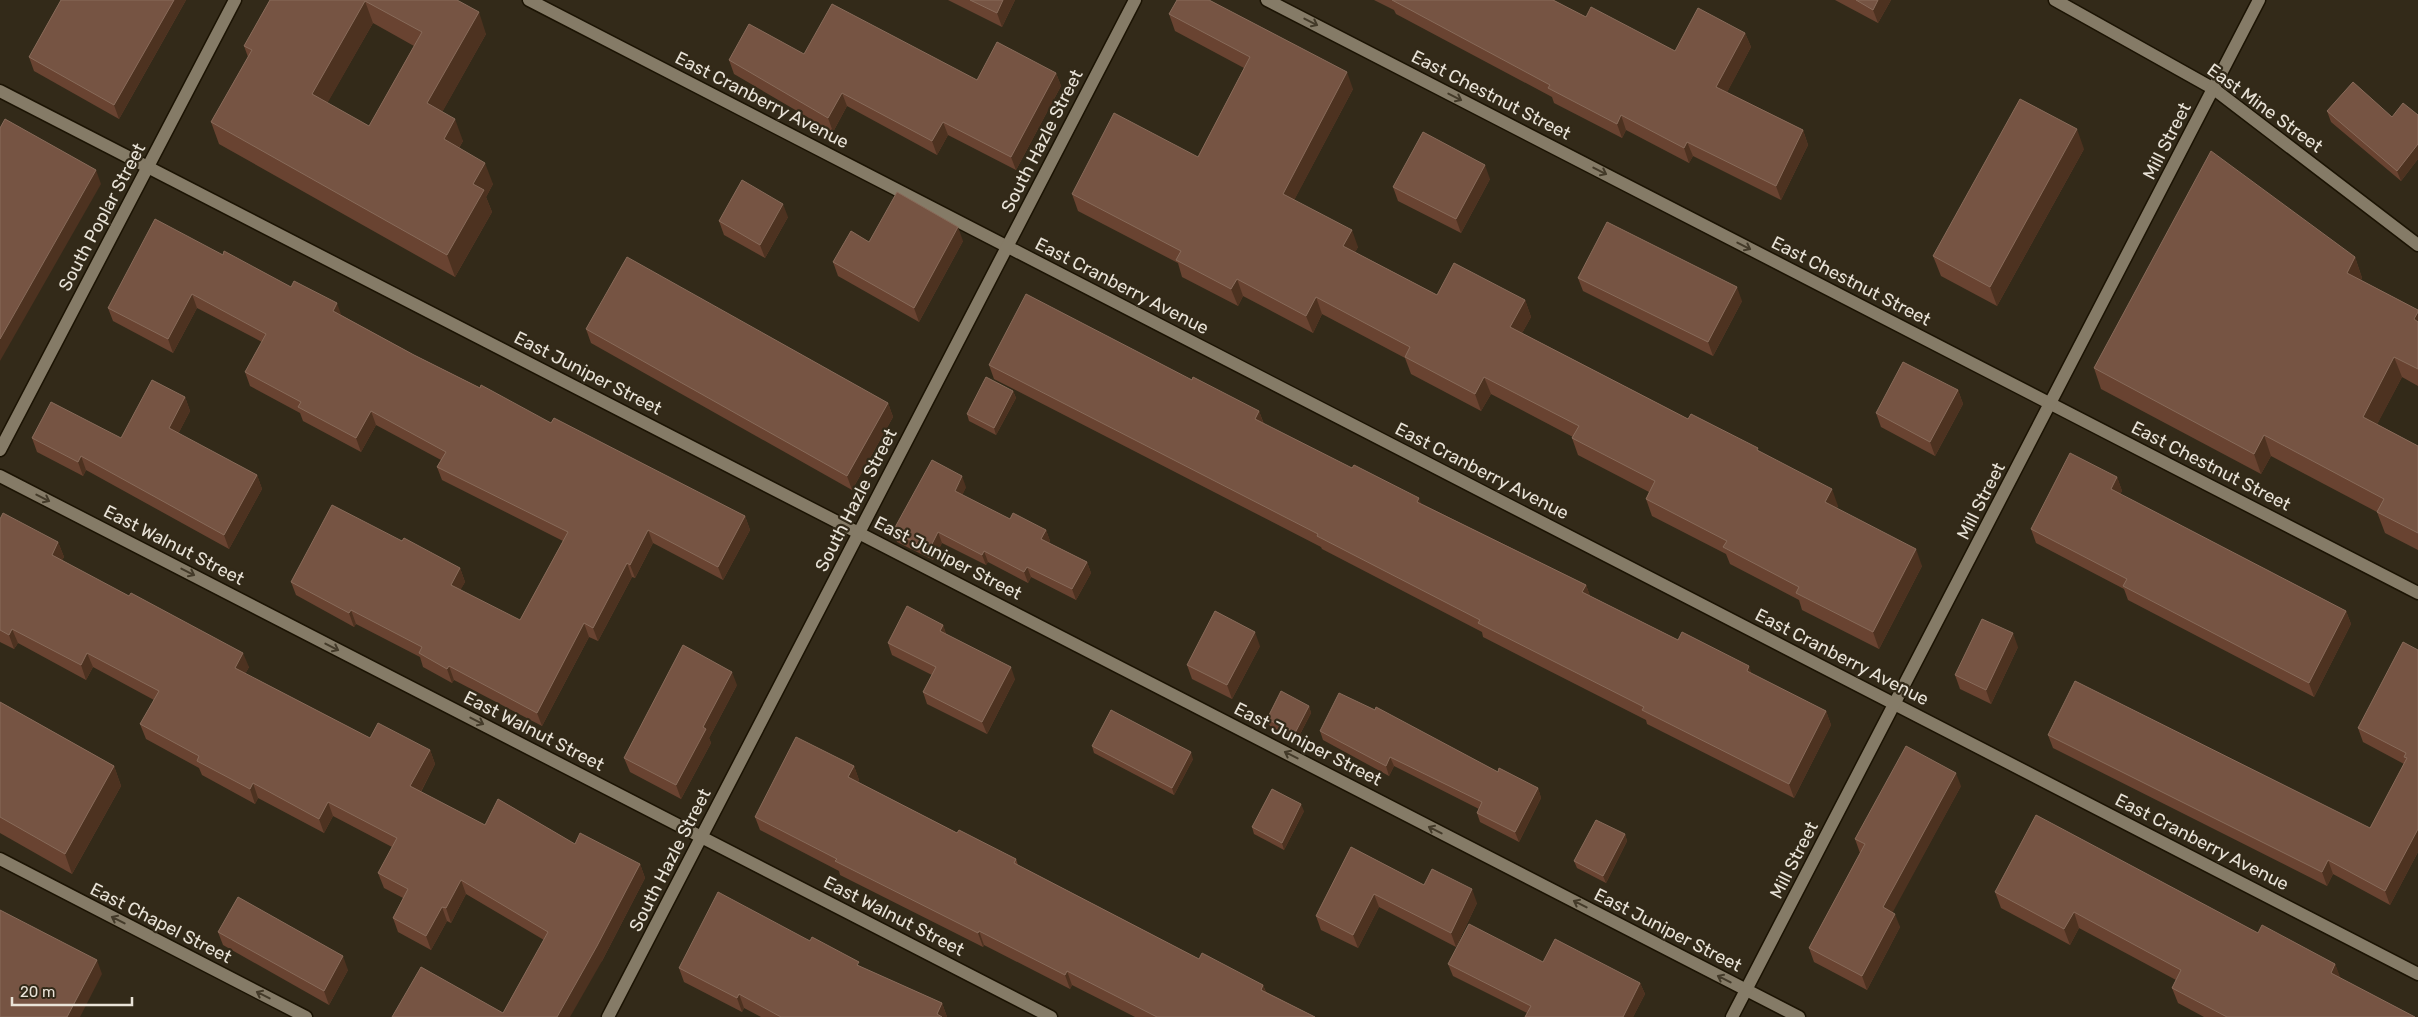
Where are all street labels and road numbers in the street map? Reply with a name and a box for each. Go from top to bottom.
street label: East Chestnut Street [1408,45,1574,145]
street label: East Cranberry Avenue [672,47,852,153]
street label: East Mine Street [2203,59,2327,157]
street label: South Hazle Street [996,66,1088,216]
street label: Mill Street [2138,99,2196,183]
street label: South Poplar Street [54,139,150,295]
street label: East Chestnut Street [1768,231,1934,331]
street label: East Cranberry Avenue [1032,233,1212,339]
street label: East Juniper Street [511,326,665,420]
street label: East Chestnut Street [2128,416,2294,516]
street label: East Cranberry Avenue [1392,418,1572,524]
street label: South Hazle Street [810,425,902,575]
street label: Mill Street [1952,459,2010,543]
street label: East Walnut Street [100,500,248,590]
street label: East Juniper Street [871,511,1025,605]
street label: East Cranberry Avenue [1752,604,1932,710]
street label: East Walnut Street [460,686,608,776]
street label: East Juniper Street [1231,697,1385,791]
street label: South Hazle Street [624,785,716,935]
street label: East Cranberry Avenue [2112,789,2292,895]
street label: Mill Street [1765,818,1823,902]
street label: East Walnut Street [820,871,968,961]
street label: East Chapel Street [87,878,235,968]
street label: East Juniper Street [1591,883,1745,977]

